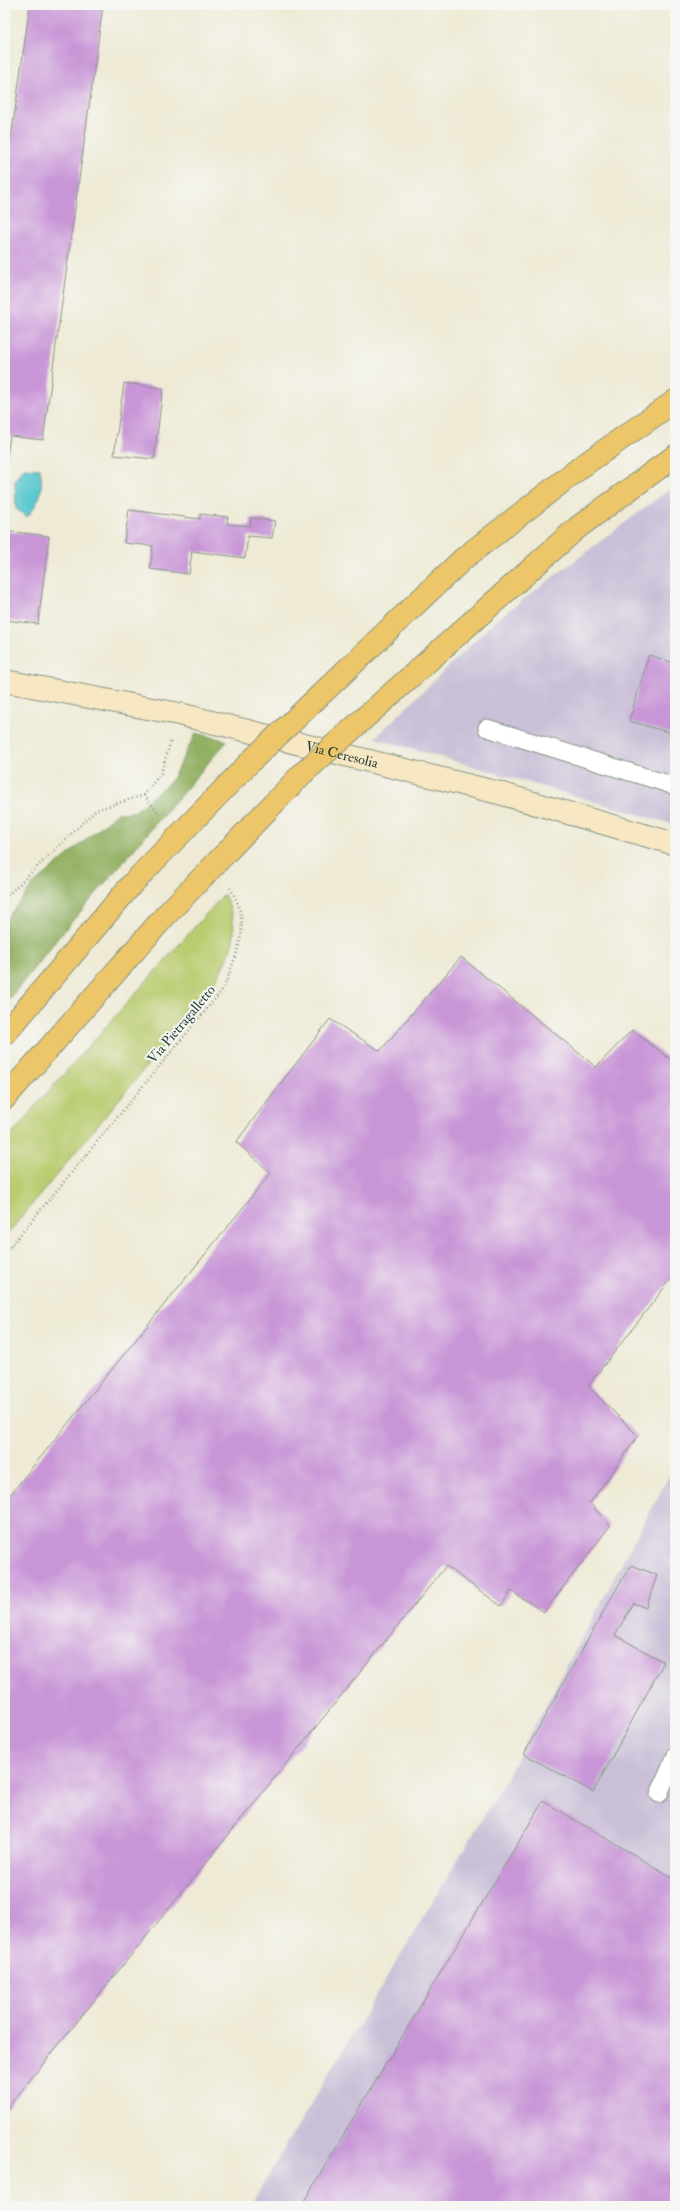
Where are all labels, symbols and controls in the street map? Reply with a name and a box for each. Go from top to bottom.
street label: Via Ceresolia [304,738,380,772]
street label: Via Pietragalletto [144,982,219,1067]

